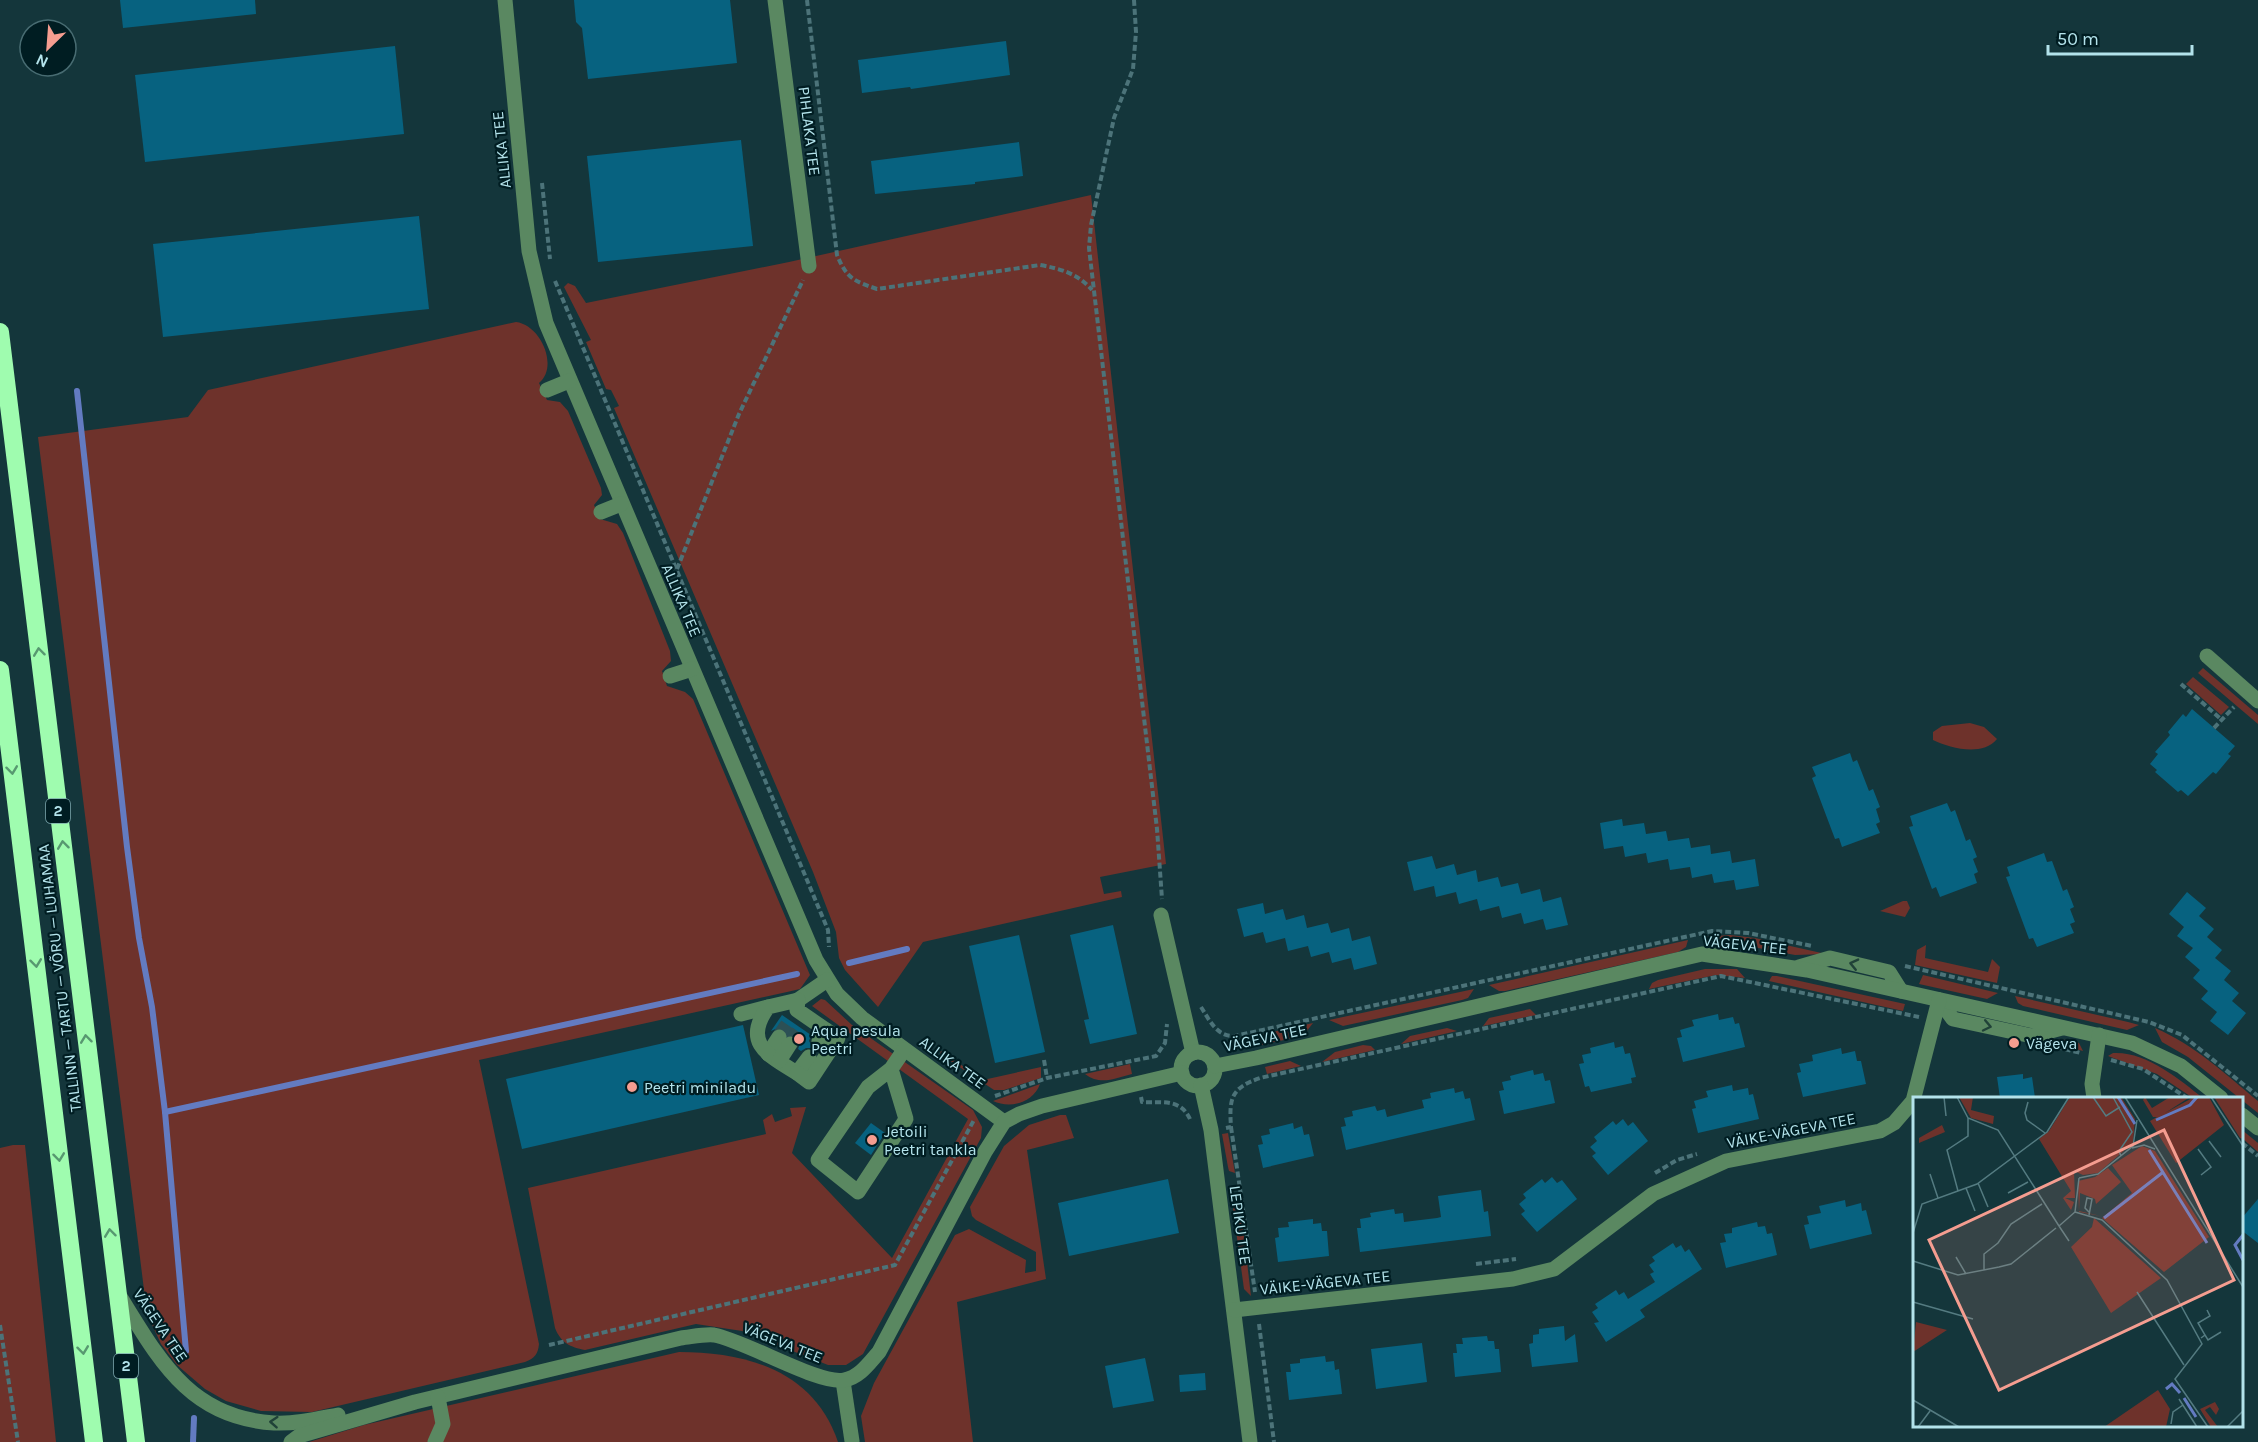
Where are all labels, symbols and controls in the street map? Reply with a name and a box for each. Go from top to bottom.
north arrow [18,18,78,78]
scale bar [2048,18,2192,56]
text: 50 m [2057,28,2099,50]
text: N [33,50,51,72]
street label: PIHLAKA TEE [795,86,824,177]
street label: ALLIKA TEE [488,110,515,189]
street label: ALLIKA TEE [658,561,705,640]
one-way arrow [33,647,46,656]
one-way arrow [5,765,18,774]
road number: 2 [46,799,70,823]
one-way arrow [57,841,69,850]
street label: TALLINN — TARTU — VÕRU — LUHAMAA [34,843,85,1113]
street label: VÄGEVA TEE [1702,931,1788,958]
one-way arrow [1849,958,1859,971]
one-way arrow [29,959,41,968]
street label: VÄGEVA TEE [1222,1019,1308,1056]
one-way arrow [1982,1019,1992,1032]
place label: Aqua pesula Peetri [811,1021,901,1058]
marker: Aqua pesula Peetri [792,1032,806,1046]
street label: ALLIKA TEE [916,1032,990,1093]
one-way arrow [80,1034,93,1044]
place label: Vägeva [2026,1034,2077,1053]
marker: Vägeva [2007,1036,2021,1050]
place label: Peetri miniladu [644,1078,756,1097]
marker: Peetri miniladu [625,1080,639,1094]
inset map [1913,1097,2243,1427]
street label: VÄIKE-VÄGEVA TEE [1725,1109,1857,1152]
place label: Jetoili Peetri tankla [884,1122,976,1159]
marker: Jetoili Peetri tankla [865,1133,879,1147]
one-way arrow [52,1152,65,1161]
street label: LEPIKU TEE [1226,1184,1255,1266]
one-way arrow [104,1228,117,1237]
street label: VÄIKE-VÄGEVA TEE [1259,1266,1391,1299]
street label: VÄGEVA TEE [129,1285,192,1366]
street label: VÄGEVA TEE [740,1318,826,1367]
one-way arrow [76,1346,88,1355]
road number: 2 [114,1354,138,1378]
one-way arrow [270,1415,279,1428]

